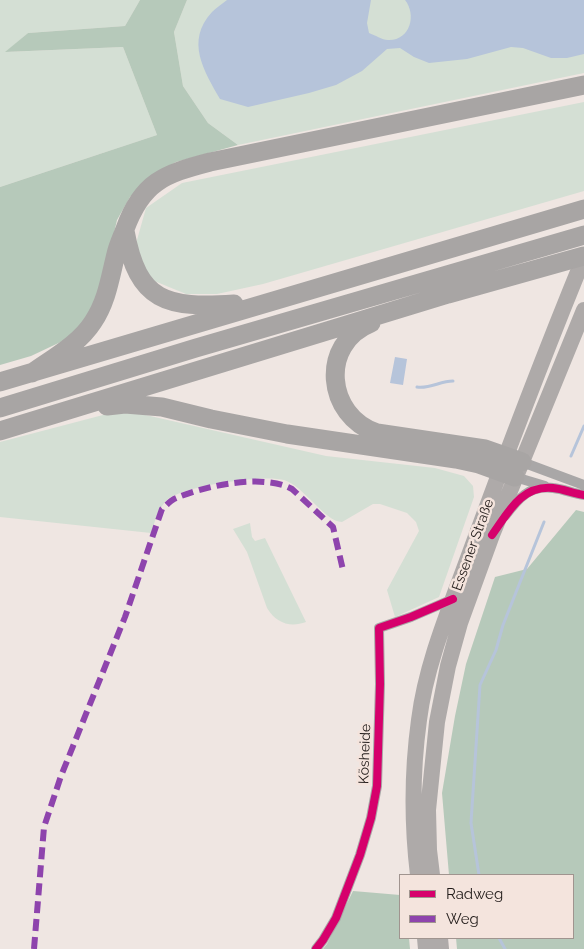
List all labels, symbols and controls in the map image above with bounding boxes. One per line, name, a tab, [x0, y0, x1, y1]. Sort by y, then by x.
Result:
street label: Essener Straße	[449, 497, 497, 593]
street label: Kösheide	[356, 724, 374, 784]
legend	[399, 874, 574, 939]
text: Radweg	[446, 885, 503, 903]
text: Weg	[446, 910, 479, 928]

